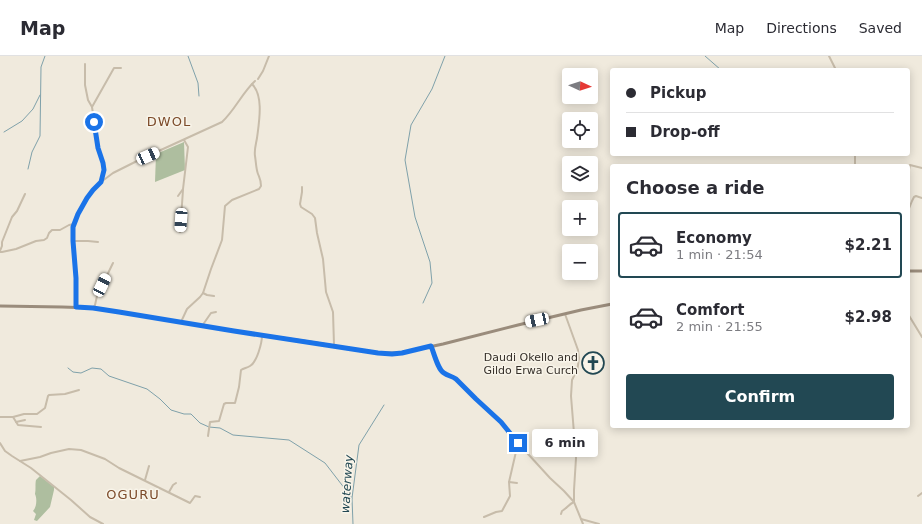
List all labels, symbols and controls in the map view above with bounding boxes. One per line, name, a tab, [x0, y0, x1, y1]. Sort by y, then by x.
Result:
text: Map	[20, 17, 65, 39]
text: Map	[715, 20, 744, 36]
text: Directions	[766, 20, 837, 36]
text: Saved	[859, 20, 902, 36]
north arrow	[562, 68, 598, 104]
map controls	[562, 68, 598, 280]
text: Pickup	[650, 84, 706, 102]
button: locate	[562, 112, 598, 148]
route start	[85, 113, 103, 131]
district label: DWOL	[147, 114, 191, 129]
text: Drop-off	[650, 123, 720, 141]
car	[135, 146, 161, 166]
button: layers	[562, 156, 598, 192]
text: Choose a ride	[626, 177, 765, 198]
button: +	[562, 200, 598, 236]
car	[174, 208, 188, 232]
icon: car	[628, 227, 664, 263]
text: Economy	[676, 229, 752, 247]
text: $2.21	[845, 236, 892, 254]
button: −	[562, 244, 598, 280]
text: 1 min · 21:54	[676, 247, 763, 262]
car	[91, 272, 113, 298]
icon: car	[628, 299, 664, 335]
text: Comfort	[676, 301, 744, 319]
text: $2.98	[845, 308, 892, 326]
car	[524, 312, 550, 328]
text: 2 min · 21:55	[676, 319, 763, 334]
church icon: Daudi Okello and Gildo Erwa Curch	[580, 350, 606, 376]
place label: Daudi Okello and Gildo Erwa Curch	[483, 351, 578, 377]
button: Confirm	[626, 374, 894, 420]
callout: 6 min	[532, 429, 598, 457]
route end	[509, 434, 527, 452]
text: 6 min	[545, 435, 585, 450]
water label: waterway	[338, 453, 356, 514]
district label: OGURU	[106, 487, 160, 502]

